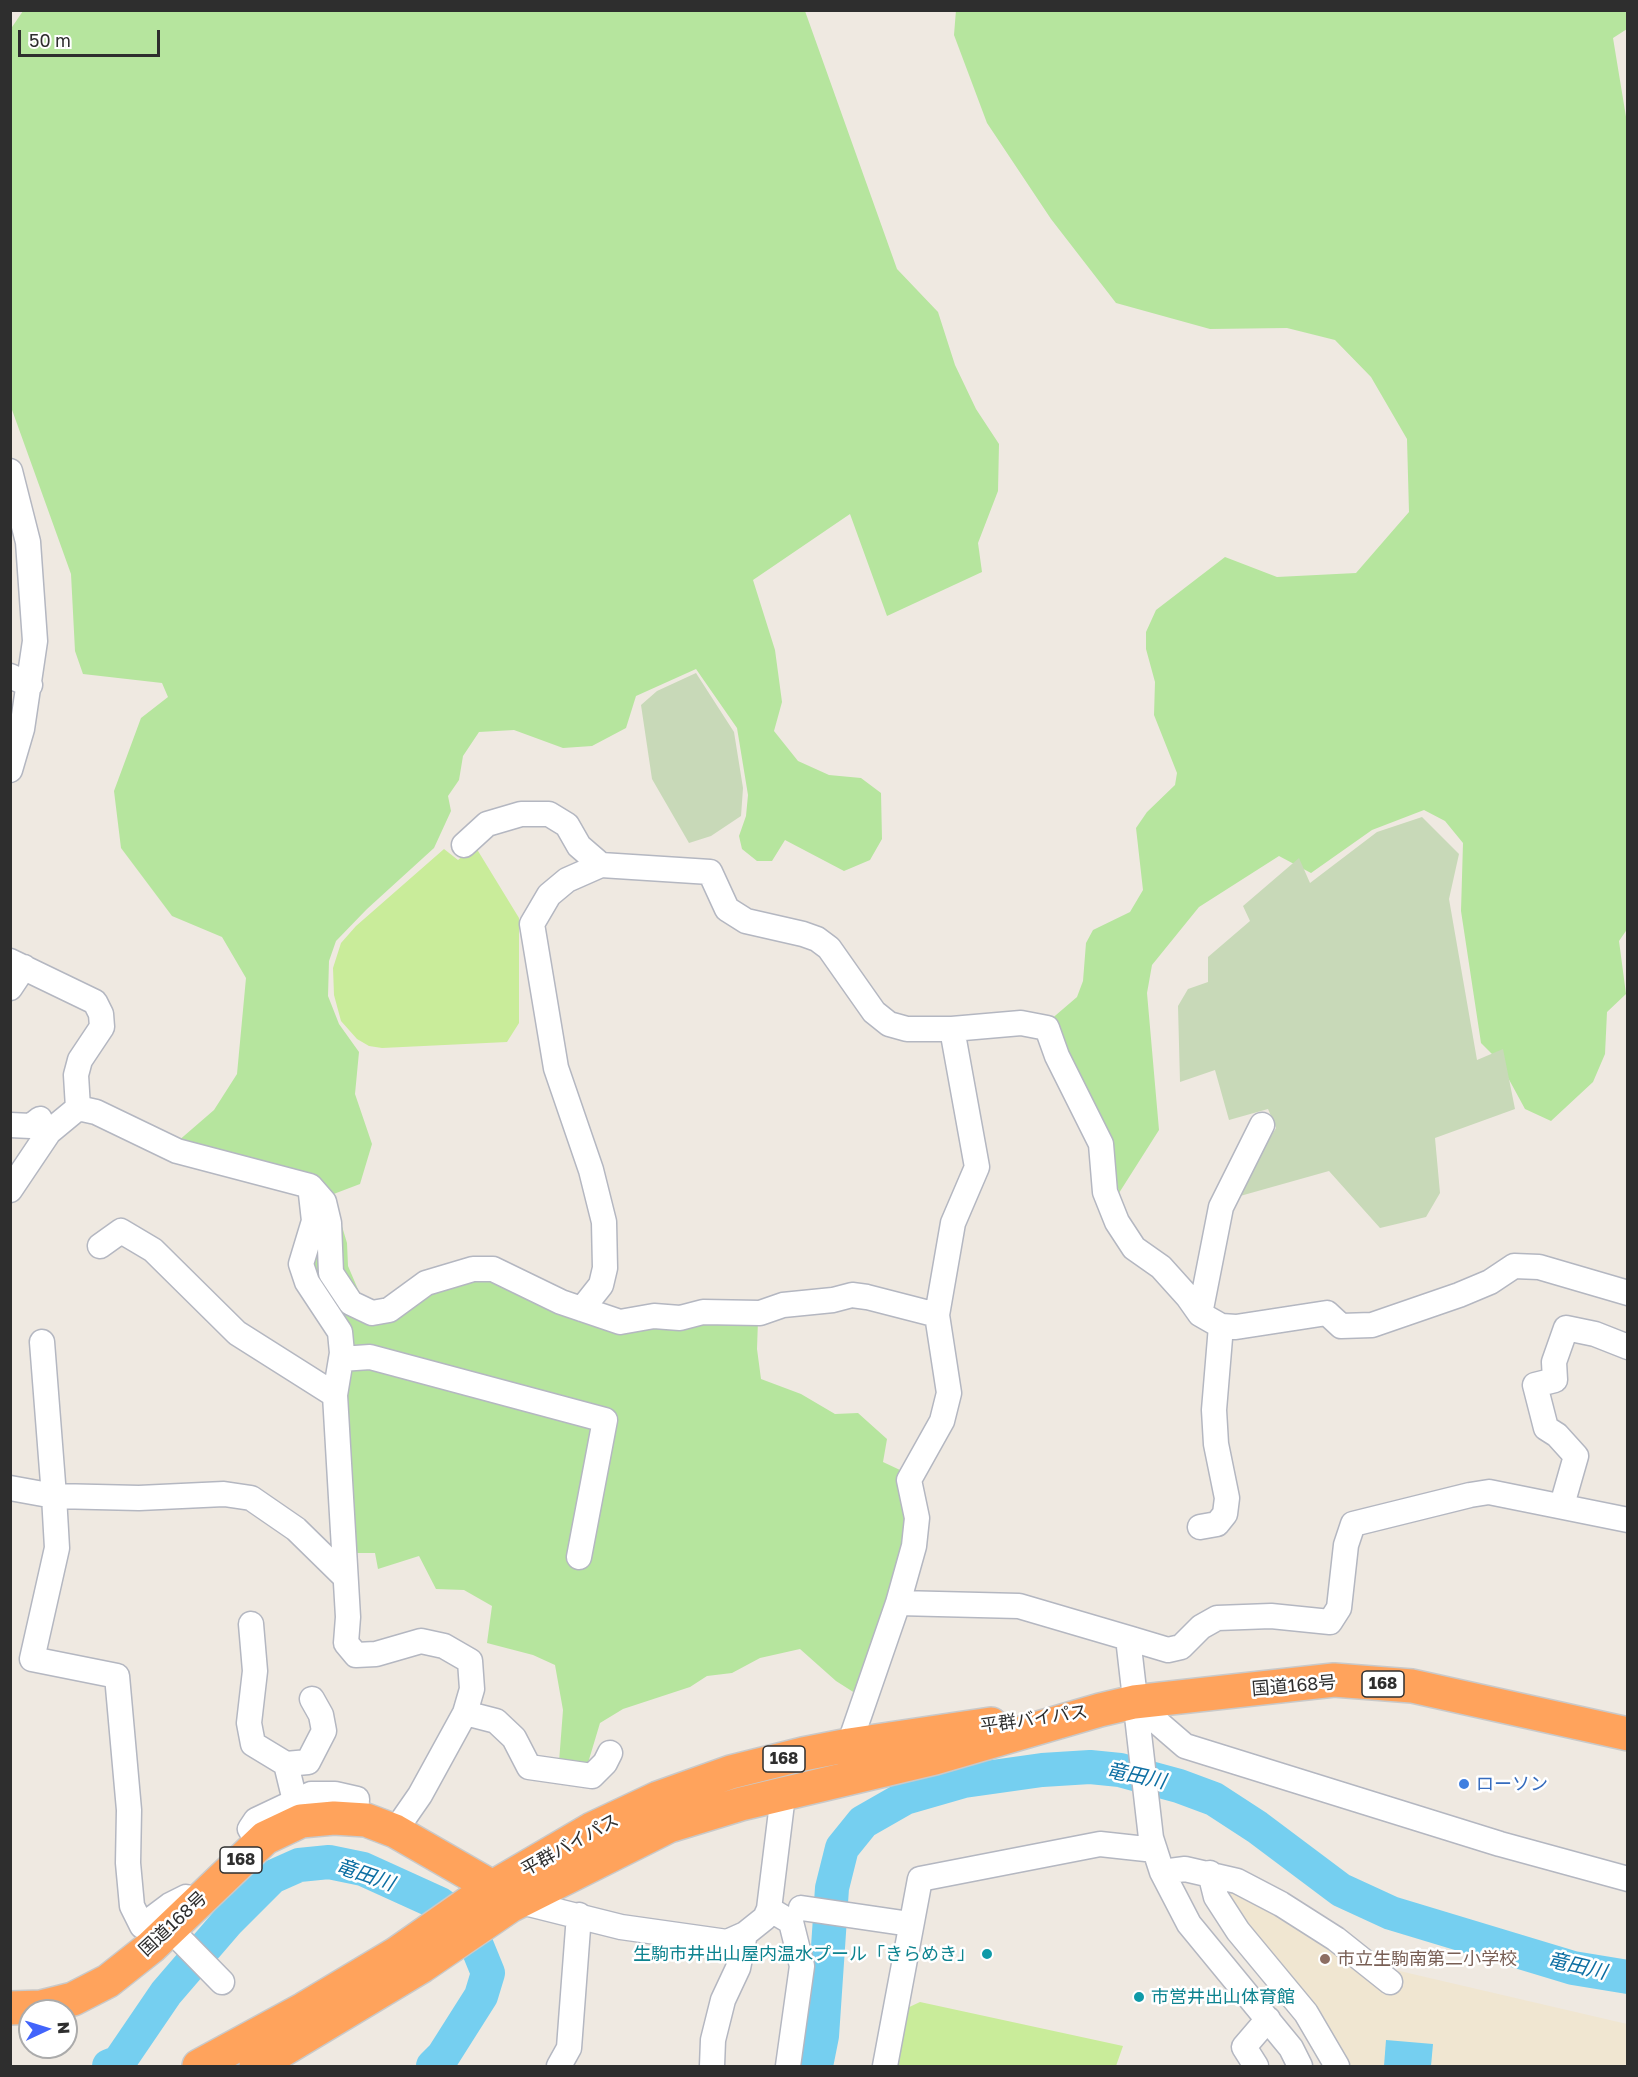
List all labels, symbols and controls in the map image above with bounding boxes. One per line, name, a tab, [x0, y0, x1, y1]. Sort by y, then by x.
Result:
scale bar	[21, 18, 164, 56]
text: 50 m	[29, 29, 71, 51]
road number: 168	[1362, 1671, 1404, 1697]
street label: 国道168号	[1251, 1672, 1337, 1700]
street label: 平群バイパス	[979, 1701, 1089, 1737]
road number: 168	[763, 1746, 805, 1772]
water label: 竜田川	[1104, 1758, 1168, 1794]
place label: ローソン	[1476, 1773, 1548, 1795]
marker: ローソン	[1457, 1777, 1471, 1791]
street label: 平群バイパス	[518, 1809, 622, 1881]
road number: 168	[220, 1847, 262, 1873]
water label: 竜田川	[333, 1854, 397, 1896]
street label: 国道168号	[135, 1887, 211, 1961]
place label: 生駒市井出山屋内温水プール「きらめき」	[633, 1943, 975, 1965]
marker: 生駒市井出山屋内温水プール「きらめき」	[980, 1947, 994, 1961]
place label: 市立生駒南第二小学校	[1337, 1948, 1517, 1970]
water label: 竜田川	[1545, 1948, 1609, 1984]
marker: 市立生駒南第二小学校	[1318, 1952, 1332, 1966]
place label: 市営井出山体育館	[1151, 1986, 1295, 2008]
marker: 市営井出山体育館	[1132, 1990, 1146, 2004]
north arrow	[18, 1999, 78, 2059]
text: N	[54, 2021, 74, 2035]

